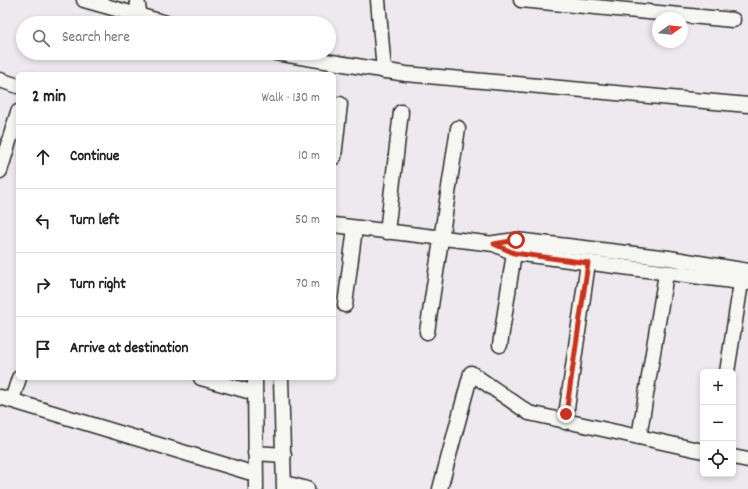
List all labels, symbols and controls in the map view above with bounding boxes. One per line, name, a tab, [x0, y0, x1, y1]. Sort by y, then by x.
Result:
north arrow	[652, 12, 688, 48]
search box	[16, 16, 336, 60]
icon: search	[30, 27, 52, 49]
text: Search here	[62, 27, 130, 49]
text: 2 min	[32, 86, 66, 110]
text: Walk · 130 m	[261, 89, 320, 108]
icon: ahead	[32, 146, 54, 168]
text: Continue	[70, 146, 119, 168]
text: 10 m	[298, 147, 320, 166]
icon: left	[32, 210, 54, 232]
text: Turn left	[70, 210, 119, 232]
text: 50 m	[295, 211, 320, 230]
route start	[507, 231, 525, 249]
icon: right	[32, 274, 54, 296]
text: Turn right	[70, 274, 126, 296]
text: 70 m	[296, 275, 320, 294]
icon: arrive	[32, 338, 54, 360]
text: Arrive at destination	[70, 338, 188, 360]
map controls	[700, 369, 736, 477]
button: +	[700, 369, 736, 405]
route end	[557, 405, 575, 423]
button: −	[700, 405, 736, 441]
button: locate	[700, 441, 736, 477]

